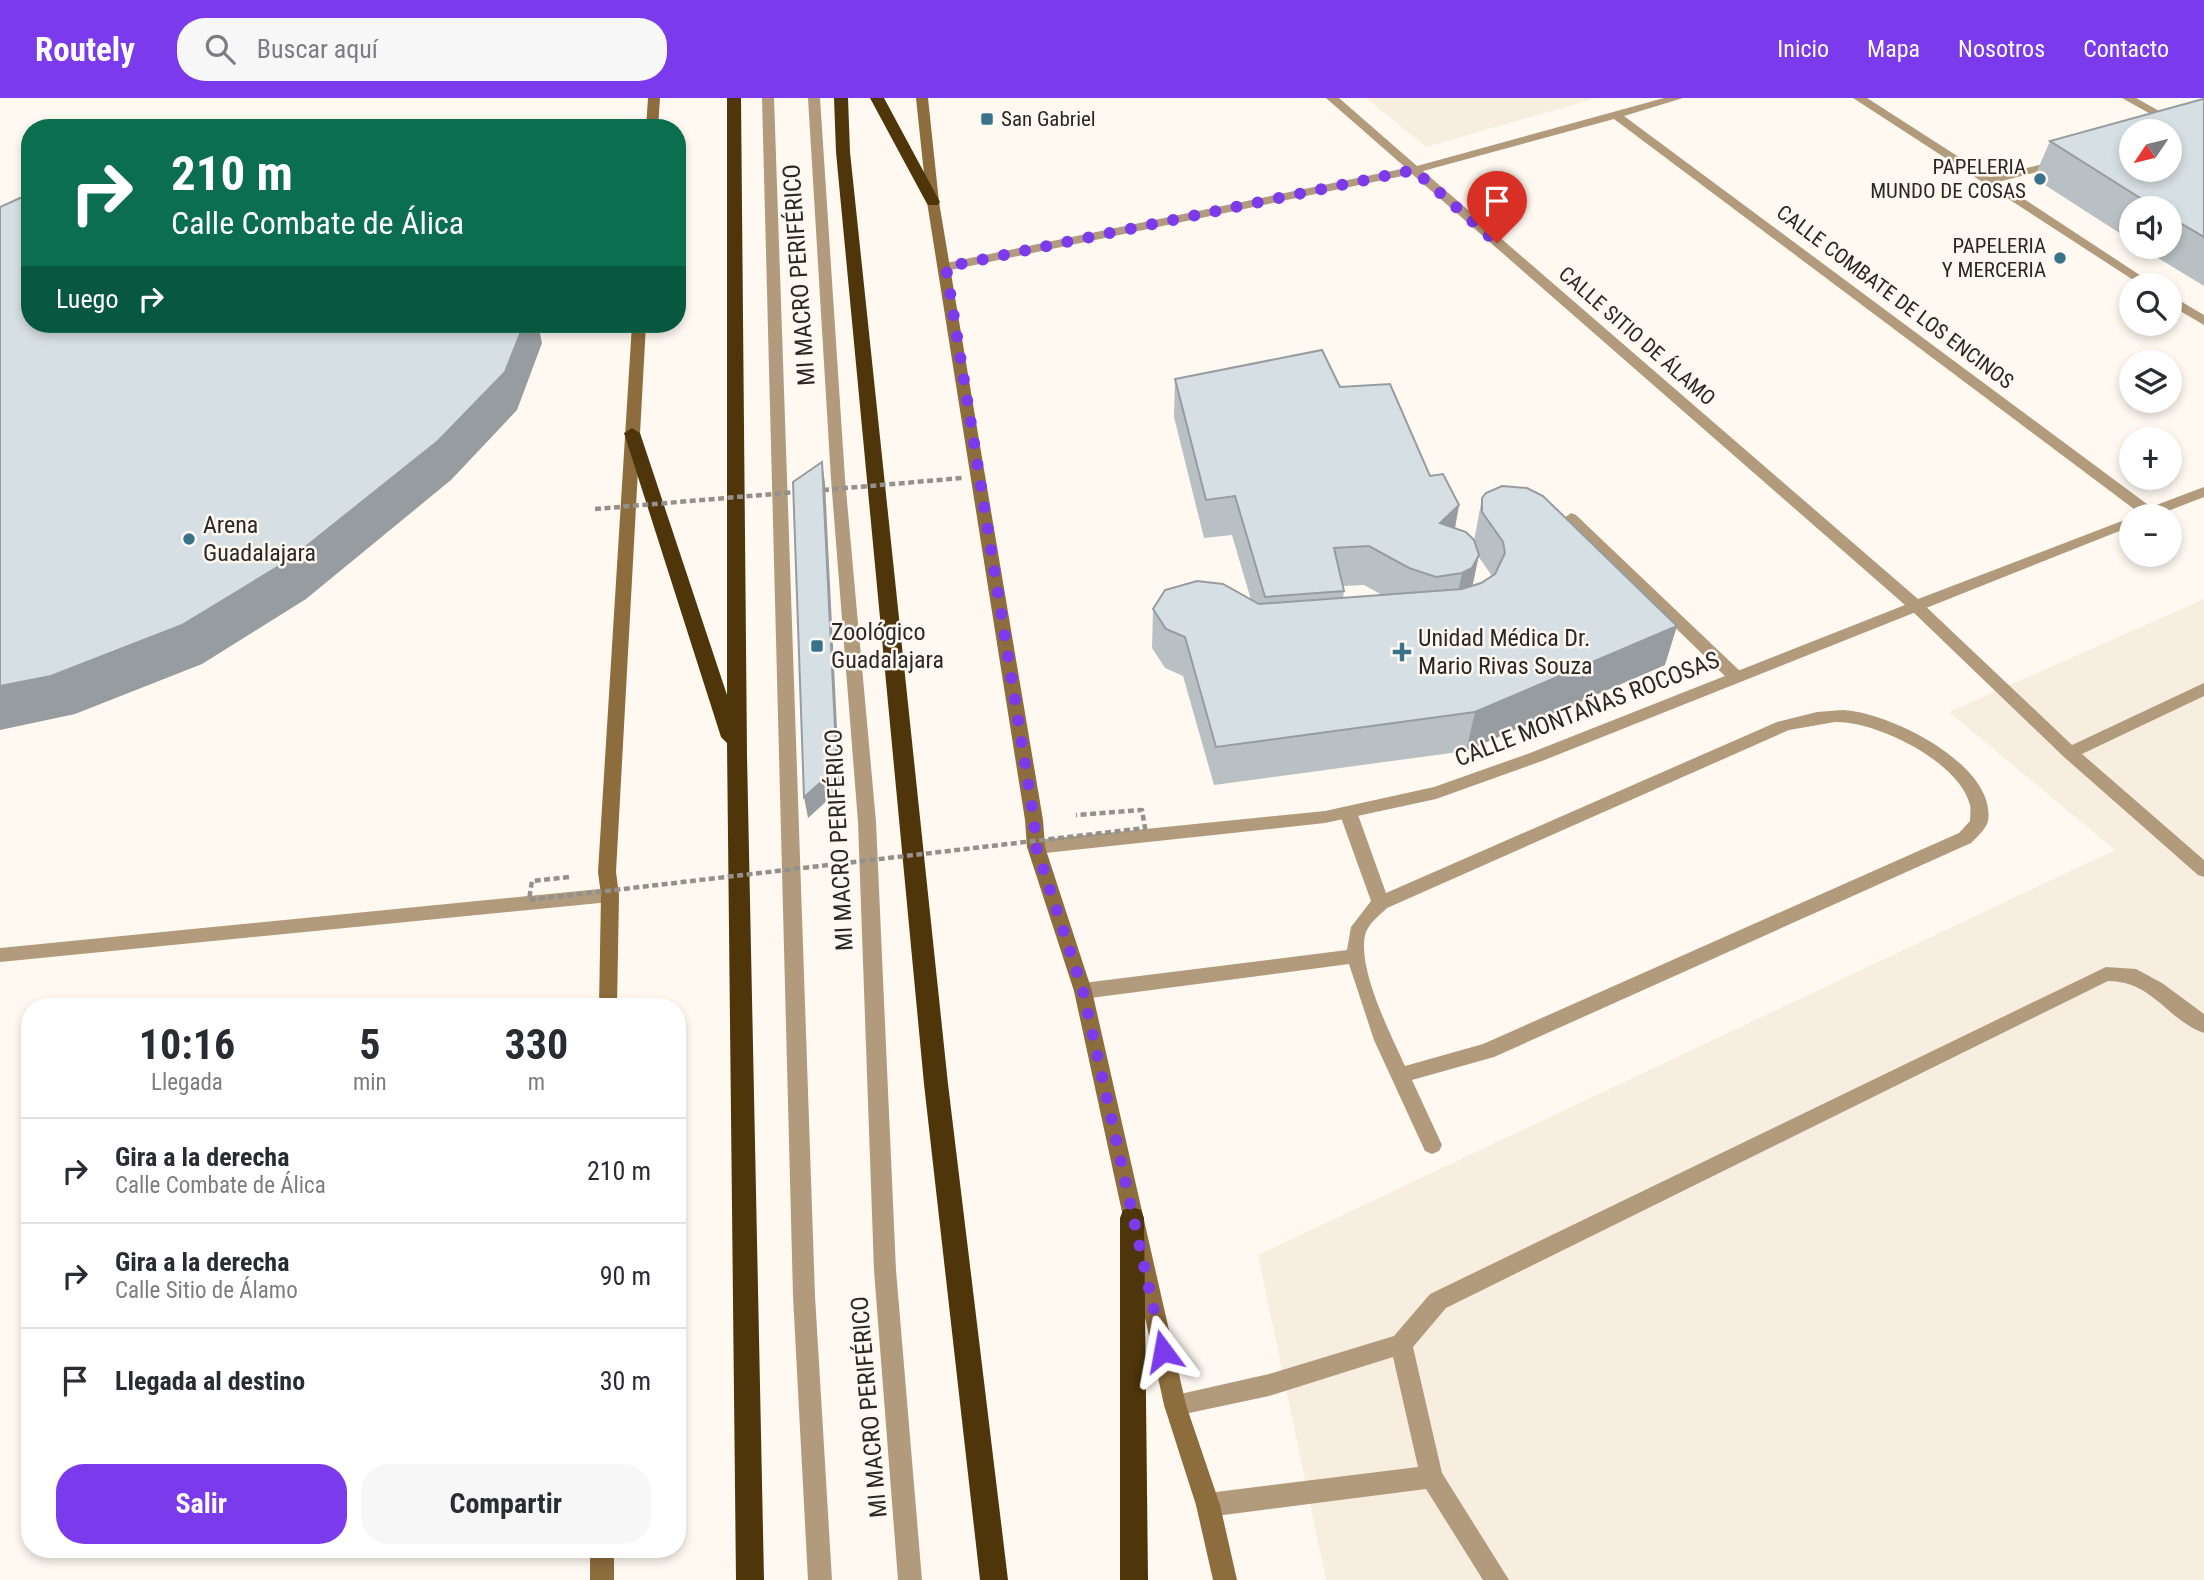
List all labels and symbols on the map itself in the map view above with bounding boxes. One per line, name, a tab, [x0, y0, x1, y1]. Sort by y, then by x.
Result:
place label: San Gabriel	[1001, 107, 1096, 131]
marker: San Gabriel	[979, 111, 995, 127]
north arrow	[2119, 119, 2182, 182]
place label: PAPELERIA MUNDO DE COSAS	[1870, 155, 2026, 203]
street label: MI MACRO PERIFÉRICO	[777, 163, 821, 387]
pin	[1467, 171, 1527, 243]
marker: PAPELERIA MUNDO DE COSAS	[2032, 171, 2048, 187]
street label: CALLE COMBATE DE LOS ENCINOS	[1772, 200, 2018, 394]
place label: PAPELERIA Y MERCERIA	[1942, 234, 2046, 282]
marker: PAPELERIA Y MERCERIA	[2052, 250, 2068, 266]
street label: CALLE SITIO DE ÁLAMO	[1554, 262, 1720, 410]
place label: Arena Guadalajara	[203, 511, 316, 567]
marker: Arena Guadalajara	[181, 531, 197, 547]
place label: Zoológico Guadalajara	[831, 618, 944, 674]
place label: Unidad Médica Dr. Mario Rivas Souza	[1418, 624, 1592, 680]
marker: Zoológico Guadalajara	[809, 638, 825, 654]
marker: Unidad Médica Dr. Mario Rivas Souza	[1392, 642, 1412, 662]
street label: CALLE MONTAÑAS ROCOSAS	[1451, 646, 1723, 772]
street label: MI MACRO PERIFÉRICO	[819, 728, 859, 952]
street label: MI MACRO PERIFÉRICO	[845, 1295, 893, 1519]
position arrow	[1126, 1314, 1200, 1388]

